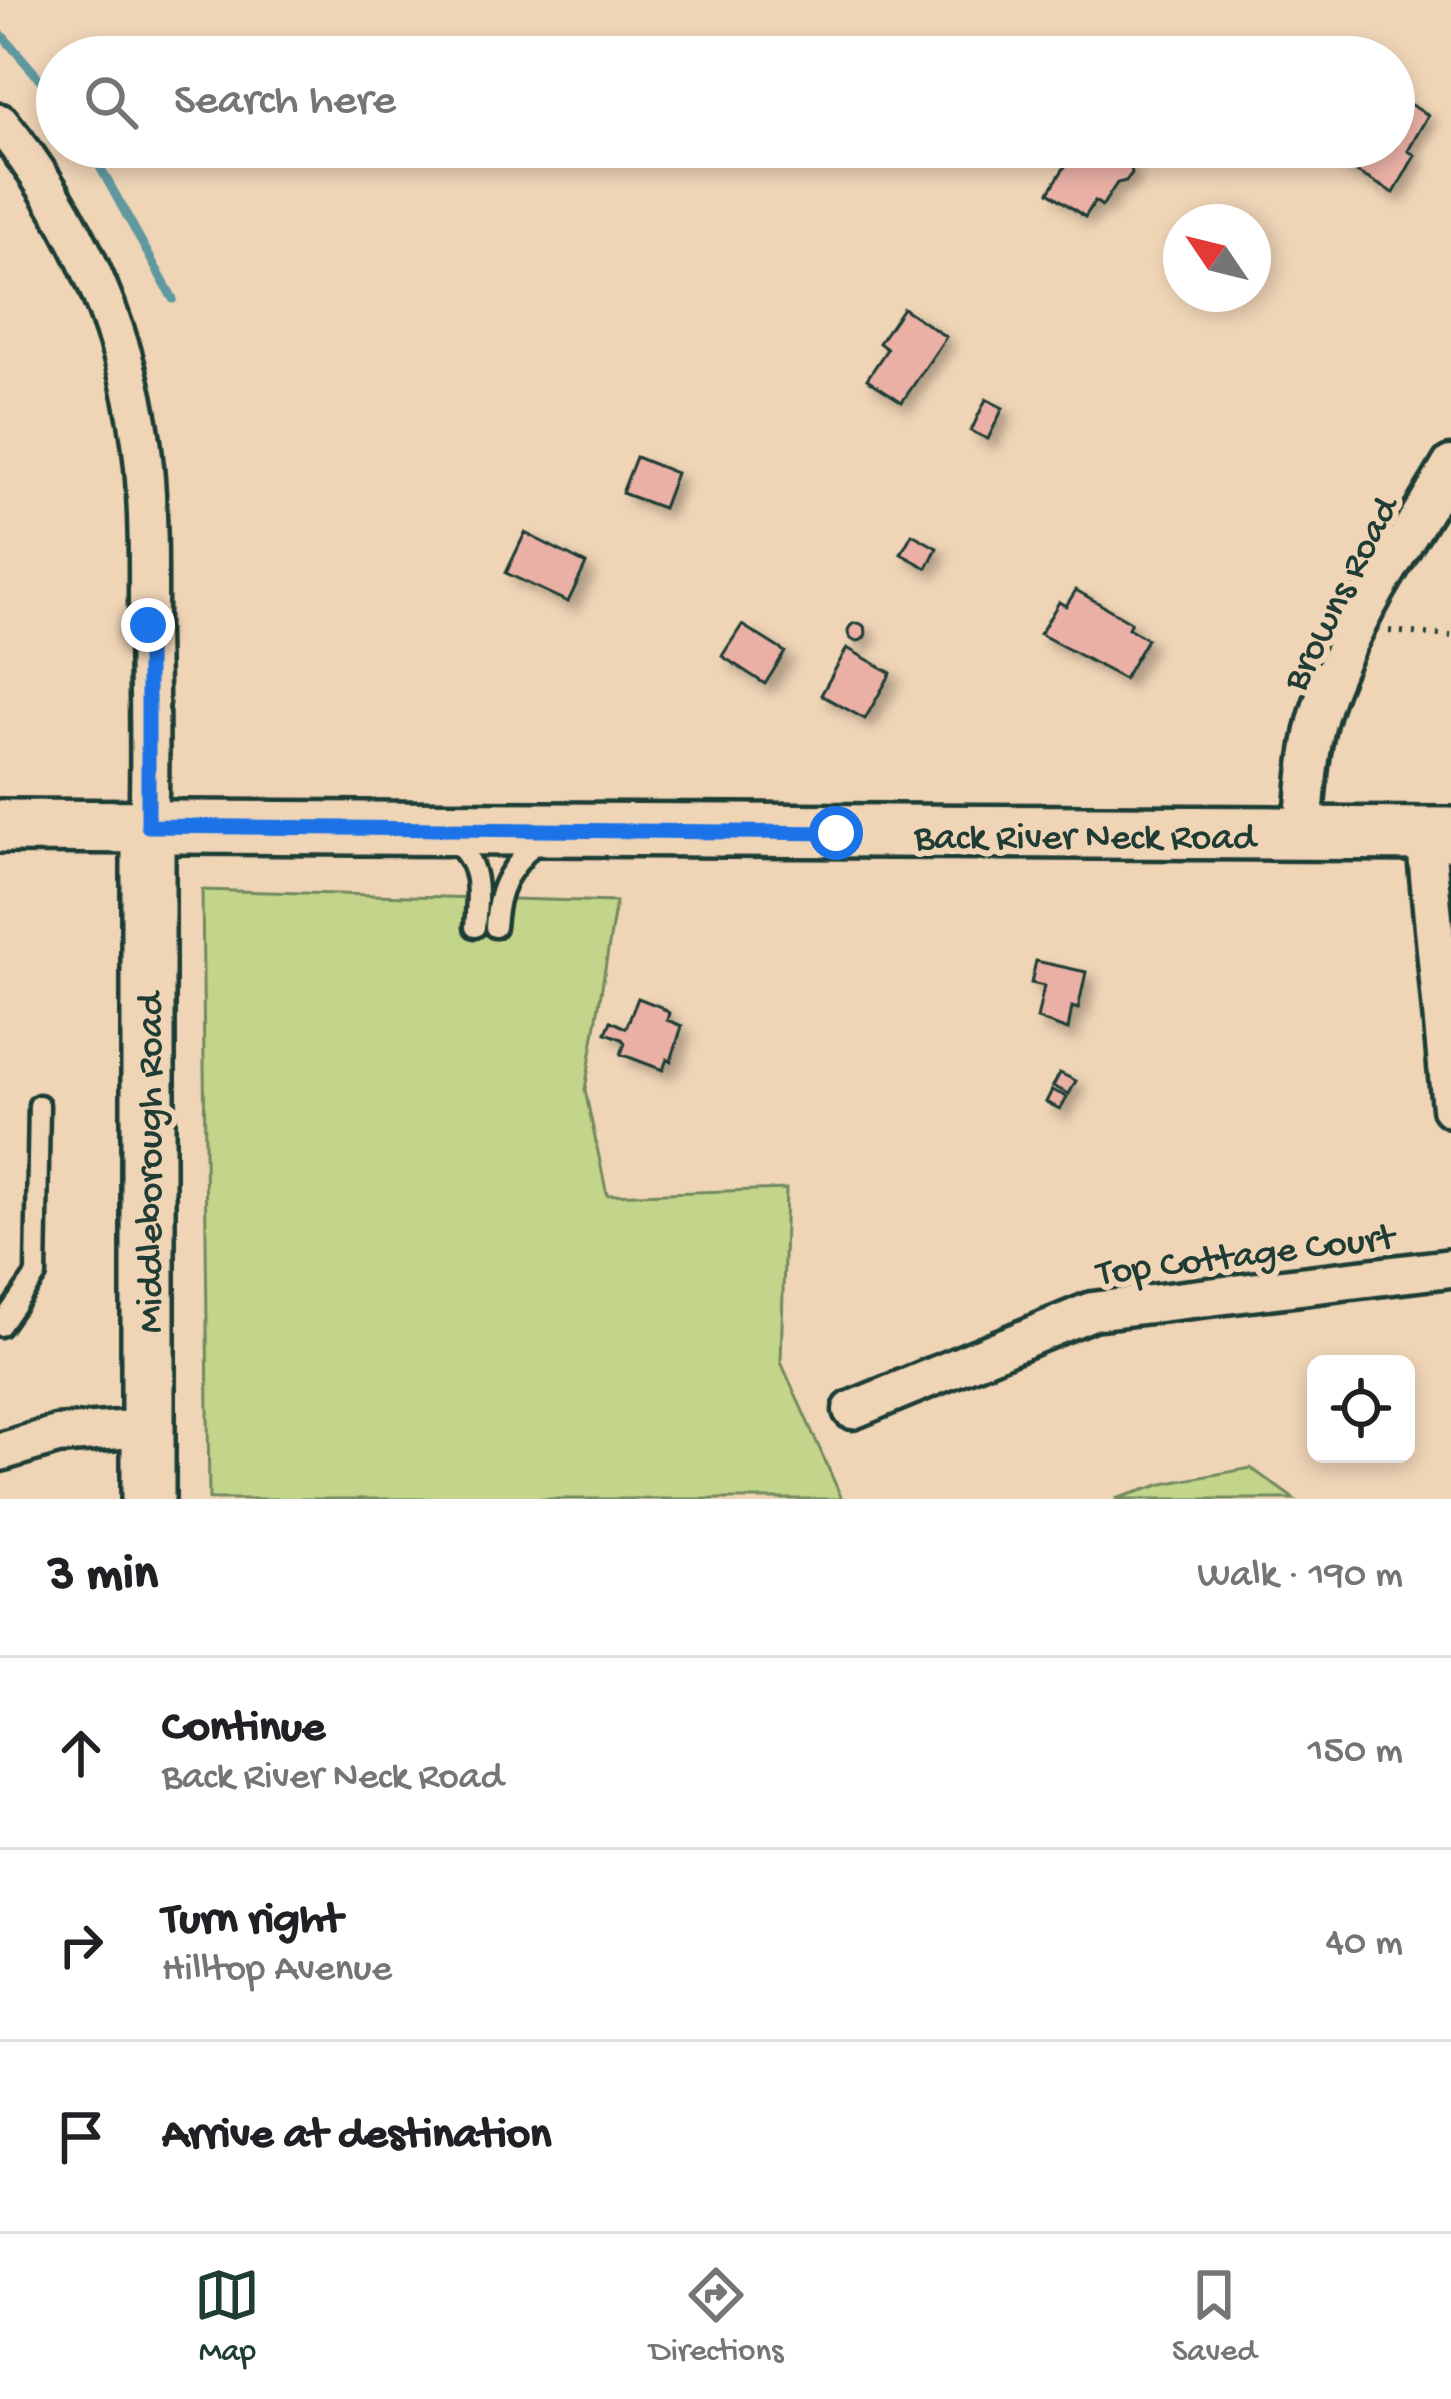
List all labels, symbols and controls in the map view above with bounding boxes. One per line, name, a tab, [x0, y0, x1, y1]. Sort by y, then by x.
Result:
search box	[36, 36, 1415, 168]
icon: search	[78, 69, 144, 135]
text: Search here	[174, 76, 396, 129]
north arrow	[1163, 204, 1271, 312]
street label: Browns Road	[1274, 488, 1413, 701]
route end	[121, 598, 175, 652]
route start	[809, 806, 863, 860]
street label: Back River Neck Road	[913, 817, 1259, 863]
street label: Middleborough Road	[130, 990, 176, 1333]
street label: Top Cottage Court	[1092, 1216, 1400, 1299]
map controls	[1307, 1355, 1415, 1463]
button: locate	[1307, 1355, 1415, 1463]
text: 3 min	[48, 1547, 158, 1607]
text: Walk · 190 m	[1197, 1554, 1403, 1600]
text: Continue	[162, 1703, 325, 1756]
icon: ahead	[48, 1720, 114, 1786]
text: 150 m	[1308, 1730, 1403, 1776]
text: Back River Neck Road	[162, 1756, 503, 1802]
text: Turn right	[162, 1895, 342, 1948]
icon: right	[48, 1912, 114, 1978]
text: 40 m	[1325, 1922, 1403, 1968]
text: Hilltop Avenue	[162, 1948, 392, 1994]
icon: arrive	[48, 2104, 114, 2170]
text: Arrive at destination	[162, 2110, 551, 2163]
tab: Map	[194, 2262, 260, 2372]
tab: Directions	[649, 2262, 783, 2372]
tab: Saved	[1172, 2262, 1257, 2372]

